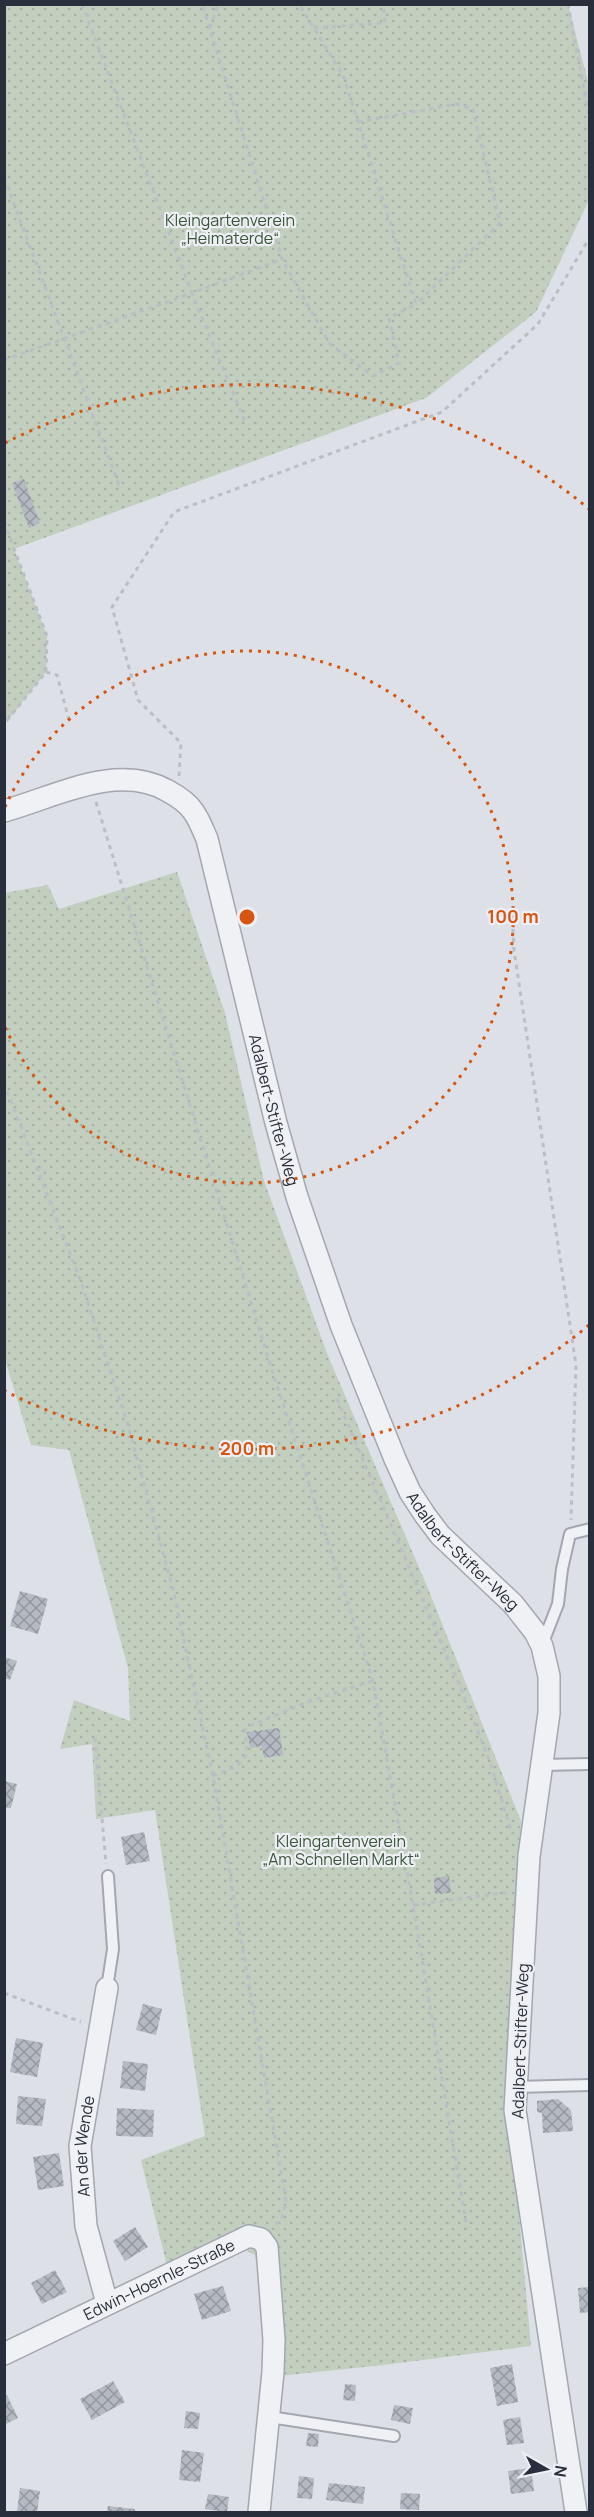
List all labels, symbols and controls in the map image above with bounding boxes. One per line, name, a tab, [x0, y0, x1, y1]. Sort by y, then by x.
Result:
park label: Kleingartenverein „Heimaterde“	[165, 209, 295, 249]
text: 100 m	[487, 904, 539, 928]
centre of rings	[237, 907, 257, 927]
street label: Adalbert-Stifter-Weg	[244, 1032, 304, 1188]
text: 200 m	[220, 1436, 274, 1460]
street label: Adalbert-Stifter-Weg	[402, 1487, 524, 1615]
park label: Kleingartenverein „Am Schnellen Markt“	[262, 1830, 420, 1870]
street label: Adalbert-Stifter-Weg	[506, 1963, 534, 2119]
street label: An der Wende	[69, 2094, 99, 2198]
street label: Edwin-Hoernle-Straße	[80, 2234, 238, 2325]
north arrow	[516, 2439, 576, 2499]
text: N	[549, 2464, 573, 2479]

